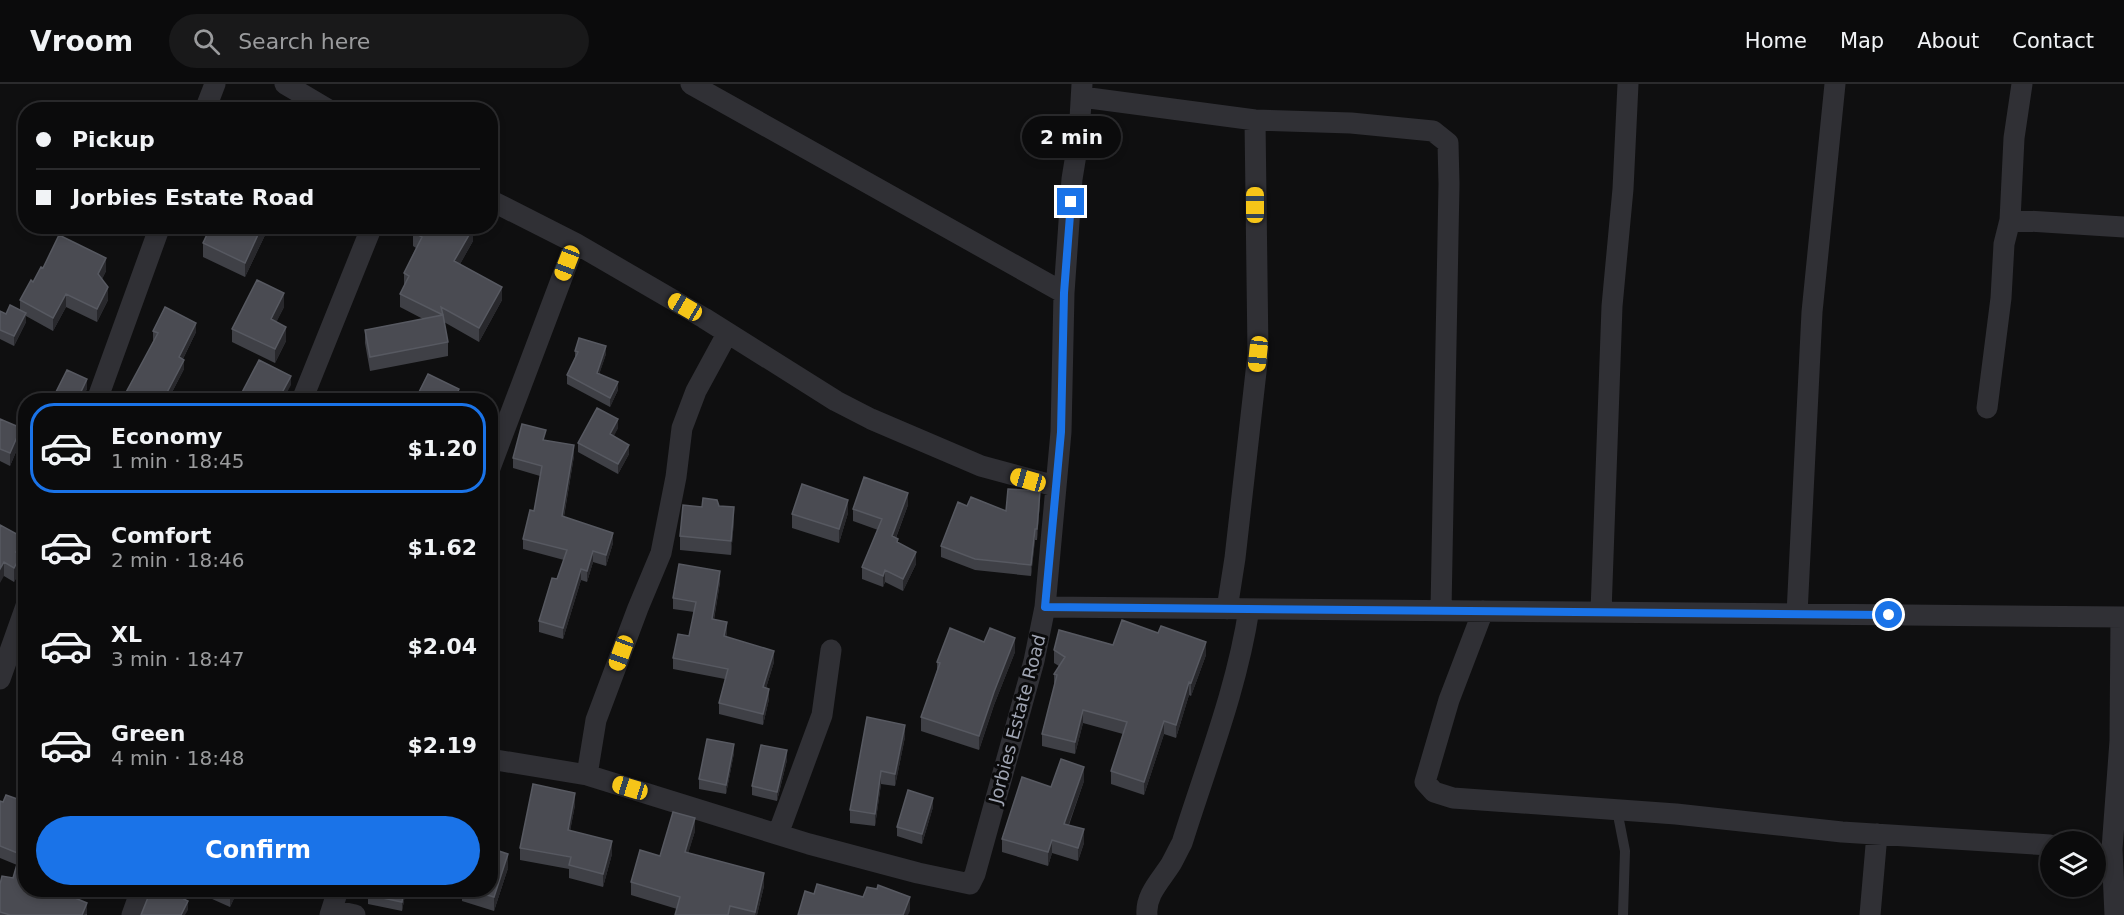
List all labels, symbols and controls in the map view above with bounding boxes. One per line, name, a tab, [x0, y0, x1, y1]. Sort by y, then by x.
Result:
search box	[169, 14, 589, 68]
text: Vroom	[30, 25, 133, 58]
icon: search	[190, 25, 223, 58]
text: Search here	[238, 29, 370, 54]
text: Home	[1745, 29, 1807, 53]
text: Map	[1840, 29, 1884, 53]
text: About	[1917, 29, 1979, 53]
text: Contact	[2012, 29, 2094, 53]
callout: 2 min	[1022, 115, 1120, 157]
text: 2 min	[1040, 125, 1103, 149]
text: Pickup	[72, 127, 155, 152]
text: Jorbies Estate Road	[72, 185, 314, 210]
car	[1246, 187, 1264, 223]
route end	[1057, 188, 1084, 215]
car	[552, 243, 582, 283]
car	[665, 290, 705, 324]
car	[1247, 335, 1269, 373]
icon: car	[39, 421, 93, 475]
text: Economy	[111, 424, 222, 449]
text: $1.20	[407, 436, 477, 461]
text: 1 min · 18:45	[111, 449, 245, 473]
car	[1008, 466, 1048, 494]
icon: car	[39, 520, 93, 574]
text: Comfort	[111, 523, 211, 548]
text: $1.62	[407, 535, 477, 560]
text: 2 min · 18:46	[111, 548, 245, 572]
route start	[1875, 601, 1902, 628]
icon: car	[39, 619, 93, 673]
text: XL	[111, 622, 142, 647]
street label: Jorbies Estate Road	[984, 632, 1050, 807]
car	[606, 633, 636, 673]
text: $2.04	[407, 634, 477, 659]
text: 3 min · 18:47	[111, 647, 245, 671]
icon: car	[39, 718, 93, 772]
text: Green	[111, 721, 185, 746]
text: $2.19	[407, 733, 477, 758]
text: 4 min · 18:48	[111, 746, 245, 770]
car	[610, 774, 650, 802]
button: Confirm	[36, 816, 480, 885]
map controls	[2040, 831, 2106, 897]
button: layers	[2040, 831, 2106, 897]

